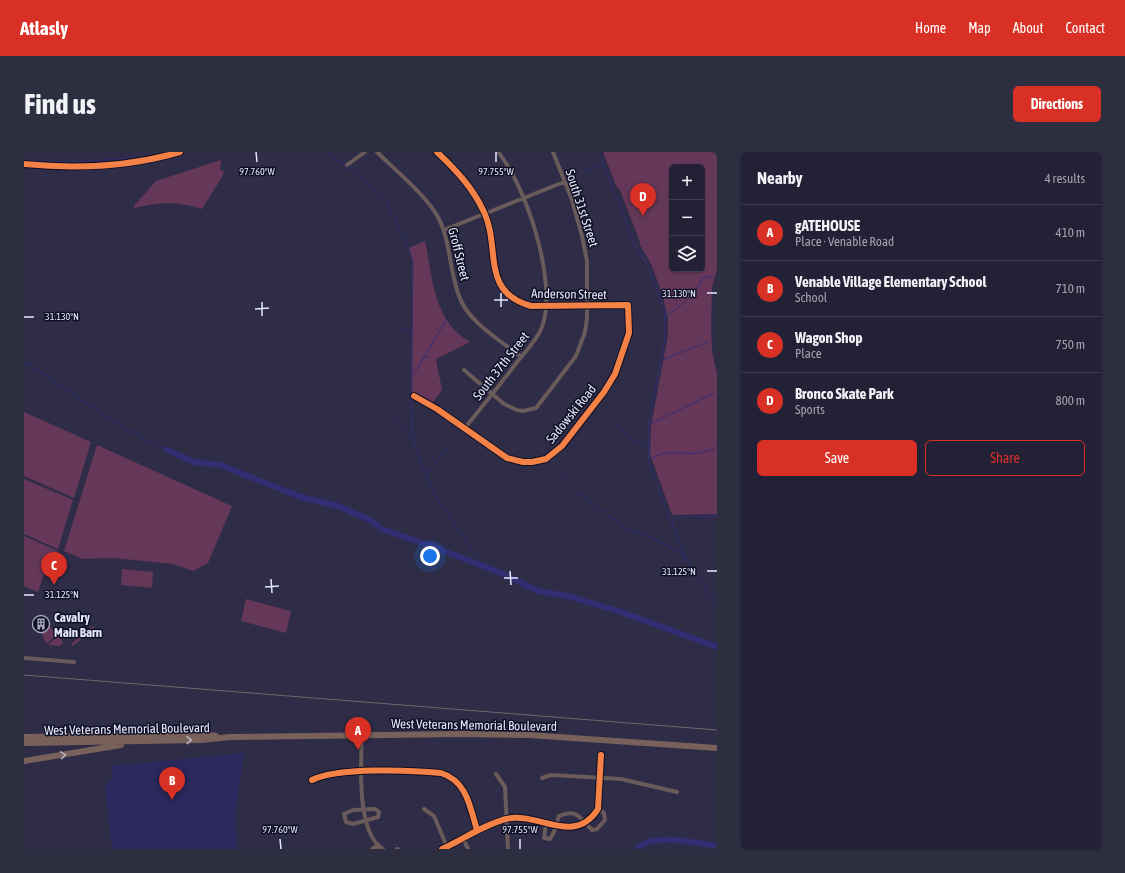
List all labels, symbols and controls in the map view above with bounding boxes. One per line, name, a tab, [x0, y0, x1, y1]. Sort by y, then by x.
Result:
text: Atlasly	[20, 17, 68, 39]
text: Home	[915, 20, 946, 36]
text: Map	[968, 20, 991, 36]
text: About	[1013, 20, 1044, 36]
text: Contact	[1066, 20, 1105, 36]
button: Directions	[1013, 86, 1101, 122]
text: Find us	[24, 88, 96, 120]
map controls	[669, 164, 705, 272]
button: +	[669, 164, 705, 200]
text: 97.760°W	[239, 166, 275, 177]
text: 97.755°W	[478, 166, 514, 177]
street label: South 31st Street	[562, 167, 602, 249]
text: Nearby	[757, 168, 803, 188]
text: 4 results	[1045, 171, 1085, 186]
pin: D	[630, 183, 656, 216]
button: −	[669, 200, 705, 236]
text: gATEHOUSE	[795, 217, 860, 234]
text: A	[767, 225, 773, 240]
text: 410 m	[1056, 225, 1085, 240]
street label: Groff Street	[445, 226, 473, 282]
text: Place · Venable Road	[795, 234, 894, 249]
button: layers	[669, 236, 705, 272]
text: Venable Village Elementary School	[795, 273, 987, 290]
text: B	[767, 281, 773, 296]
text: 710 m	[1056, 281, 1085, 296]
street label: Anderson Street	[531, 286, 607, 302]
text: 31.130°N	[662, 288, 696, 299]
text: School	[795, 290, 827, 305]
text: 31.130°N	[45, 311, 79, 322]
street label: South 37th Street	[470, 329, 532, 403]
text: Wagon Shop	[795, 329, 863, 346]
text: C	[767, 337, 773, 352]
text: 750 m	[1056, 337, 1085, 352]
text: Place	[795, 346, 822, 361]
street label: Sadowski Road	[543, 382, 599, 446]
text: Bronco Skate Park	[795, 385, 893, 402]
text: D	[766, 393, 774, 408]
text: 800 m	[1056, 393, 1085, 408]
text: Sports	[795, 402, 825, 417]
button: Save	[757, 440, 917, 476]
button: Share	[925, 440, 1085, 476]
your location	[420, 546, 440, 566]
pin: C	[41, 552, 67, 585]
text: 31.125°N	[662, 566, 696, 577]
text: 31.125°N	[45, 589, 79, 600]
place label: Cavalry Main Barn	[54, 610, 102, 640]
building icon: Cavalry Main Barn	[31, 614, 51, 634]
street label: West Veterans Memorial Boulevard	[391, 716, 557, 734]
pin: A	[345, 717, 371, 750]
street label: West Veterans Memorial Boulevard	[44, 720, 210, 738]
one-way arrow	[186, 736, 192, 745]
one-way arrow	[59, 751, 66, 760]
pin: B	[159, 767, 185, 800]
text: 97.760°W	[262, 824, 298, 835]
text: 97.755°W	[502, 824, 538, 835]

